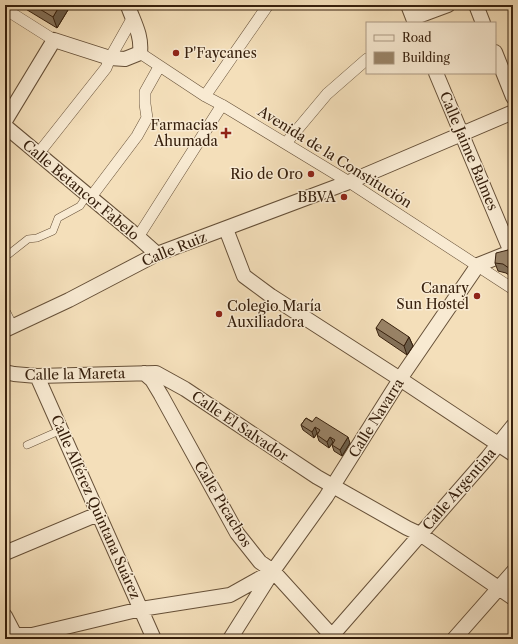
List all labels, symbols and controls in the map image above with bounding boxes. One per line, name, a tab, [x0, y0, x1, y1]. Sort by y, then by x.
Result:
legend	[366, 22, 496, 74]
text: Road	[402, 30, 432, 45]
place label: P'Faycanes	[184, 44, 257, 62]
marker: P'Faycanes	[171, 48, 181, 58]
text: Building	[402, 50, 450, 65]
street label: Calle Jaime Balmes	[436, 89, 502, 213]
street label: Avenida de la Constitución	[254, 102, 416, 212]
place label: Farmacias Ahumada	[151, 116, 219, 150]
marker: Farmacias Ahumada	[221, 128, 231, 138]
street label: Calle Betancor Fabelo	[19, 136, 143, 244]
place label: Rio de Oro	[230, 165, 303, 183]
marker: Rio de Oro	[306, 169, 316, 179]
place label: BBVA	[297, 188, 337, 206]
marker: BBVA	[339, 192, 349, 202]
street label: Calle Ruiz	[139, 228, 209, 270]
place label: Canary Sun Hostel	[396, 279, 469, 313]
marker: Canary Sun Hostel	[472, 291, 482, 301]
place label: Colegio María Auxiliadora	[226, 297, 322, 331]
marker: Colegio María Auxiliadora	[214, 309, 224, 319]
street label: Calle la Mareta	[25, 364, 126, 384]
street label: Calle Navarra	[345, 375, 408, 461]
street label: Calle El Salvador	[188, 387, 292, 465]
street label: Calle Alférez Quintana Suárez	[47, 412, 145, 602]
street label: Calle Argentina	[418, 444, 500, 534]
street label: Calle Picachos	[190, 458, 256, 550]

